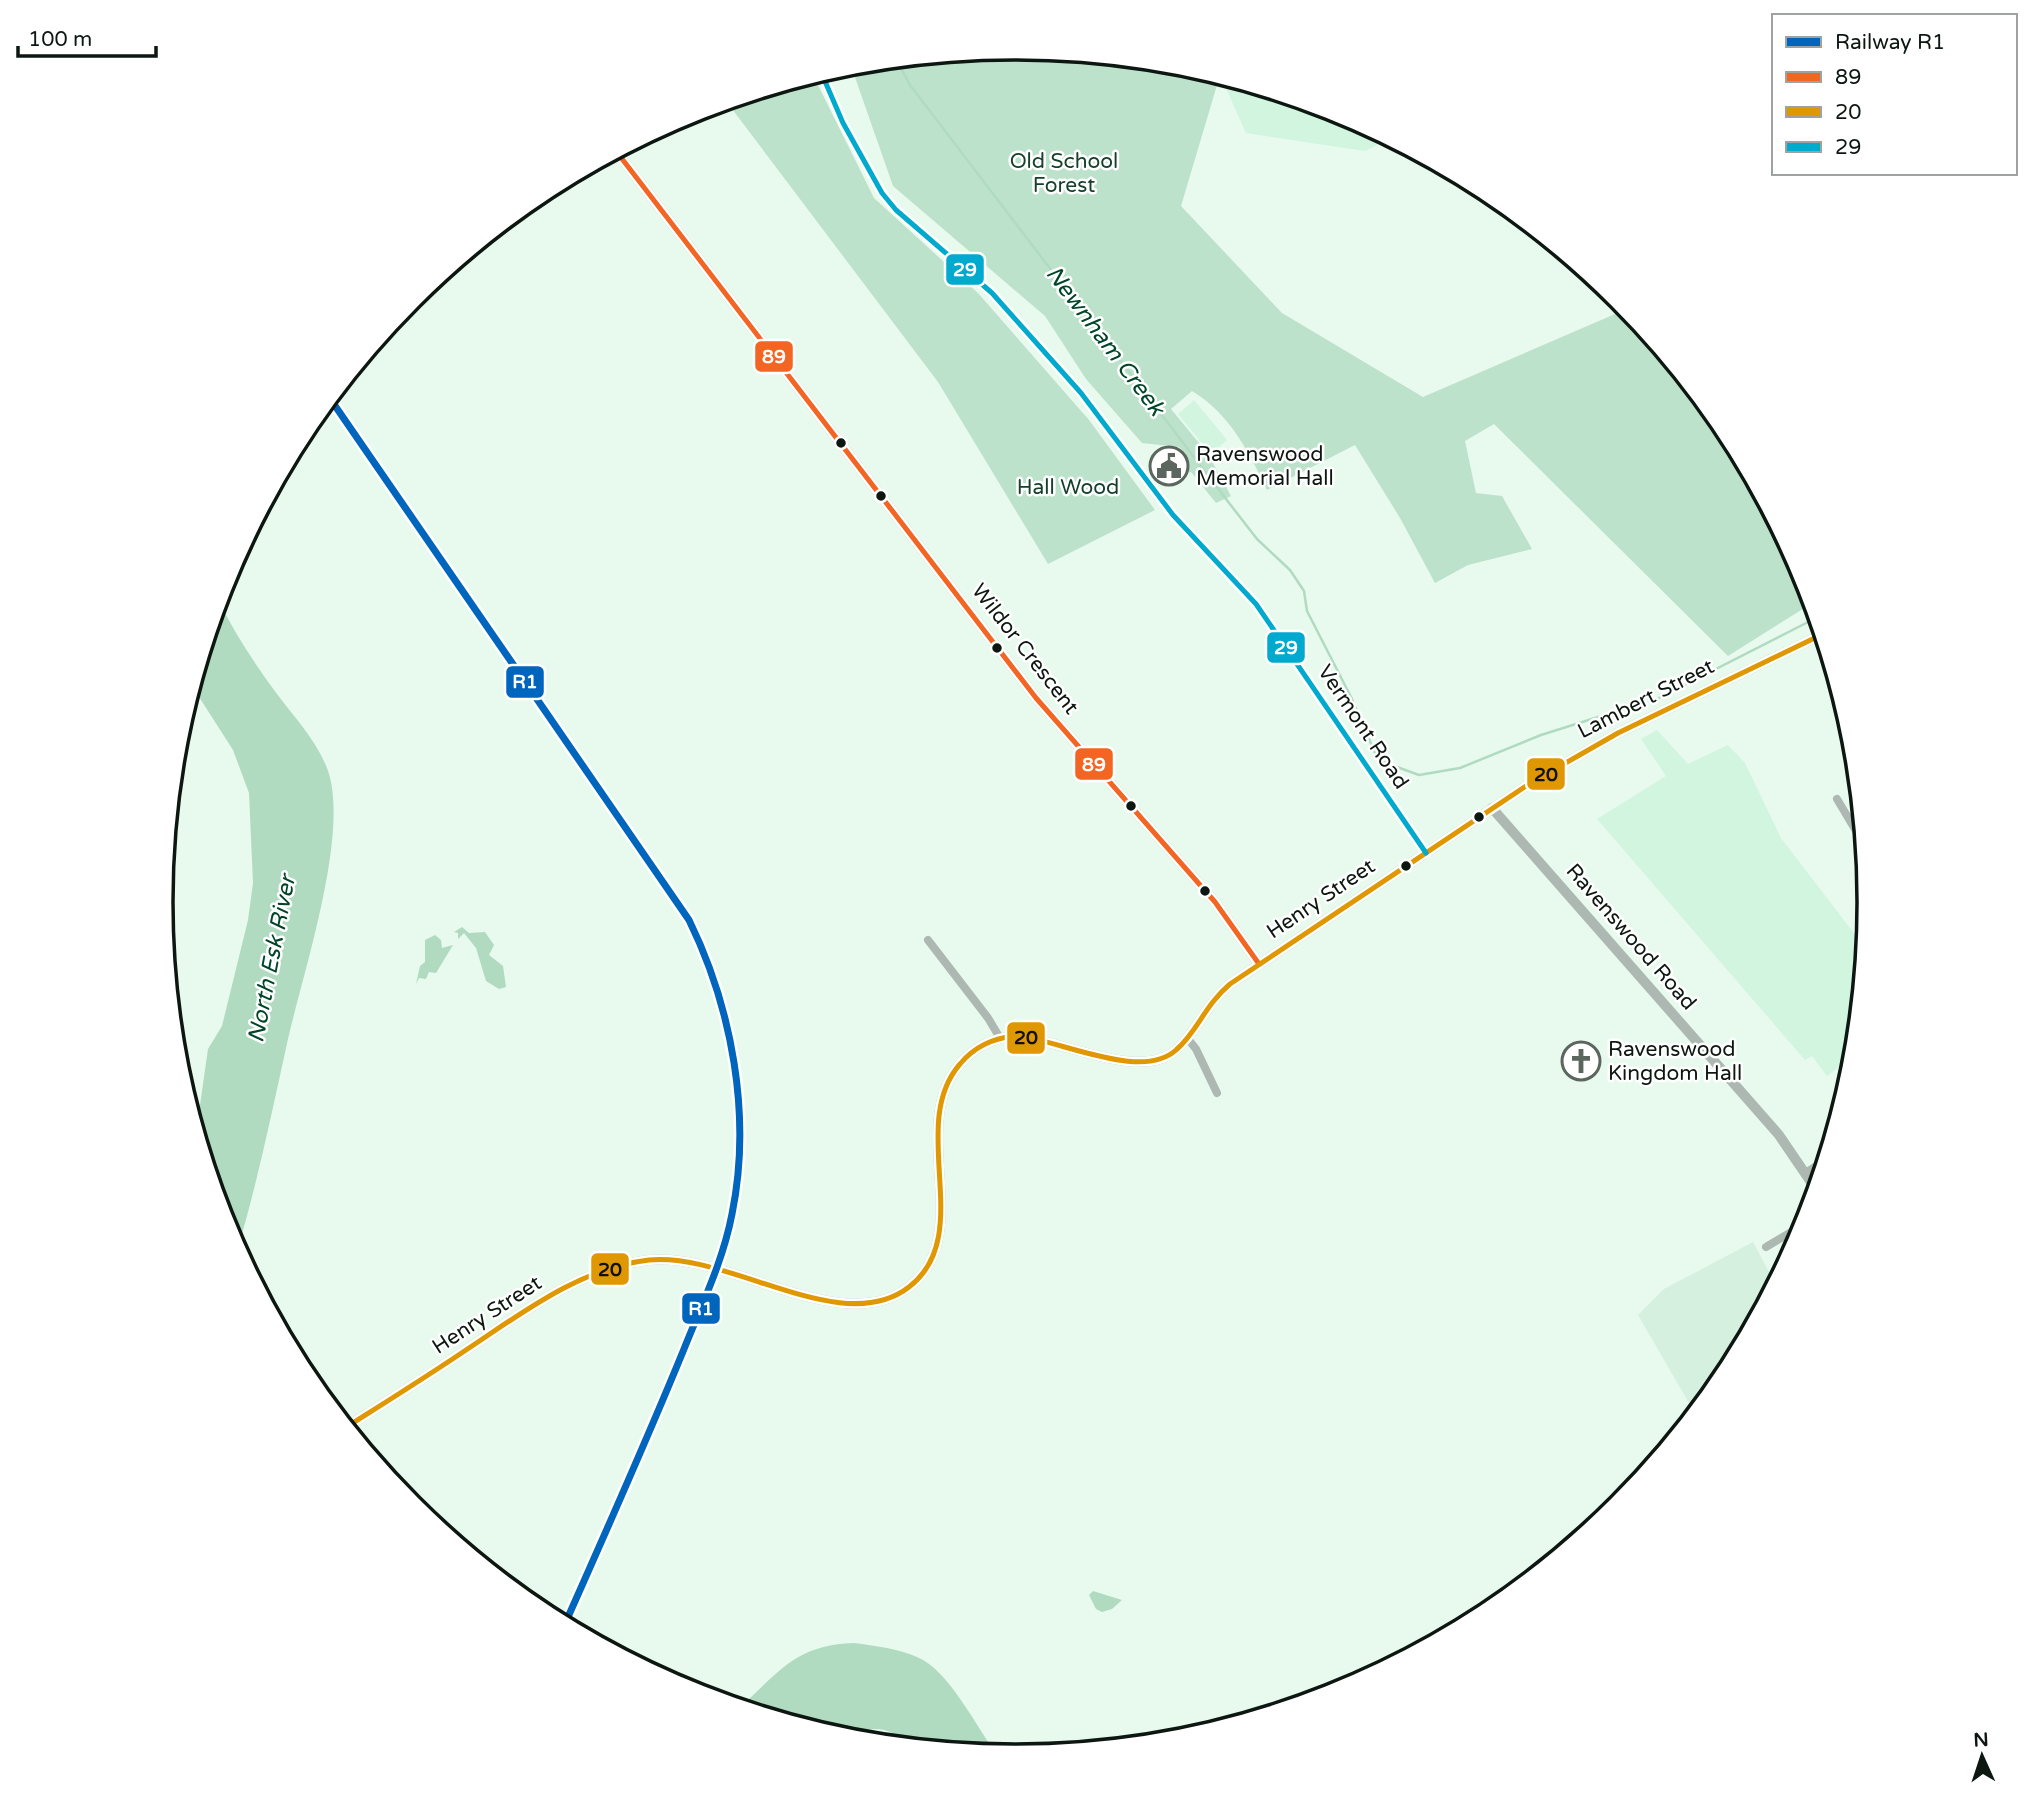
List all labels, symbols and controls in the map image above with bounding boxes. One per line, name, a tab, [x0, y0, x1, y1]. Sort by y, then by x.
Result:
scale bar	[18, 14, 156, 58]
legend	[1772, 14, 2017, 175]
text: 100 m	[28, 27, 92, 52]
text: Railway R1	[1835, 30, 1945, 55]
text: 89	[1835, 65, 1861, 90]
text: 20	[1835, 100, 1861, 125]
text: 29	[1835, 135, 1861, 160]
park label: Old School Forest	[1010, 149, 1118, 198]
line badge: 29	[945, 253, 985, 286]
text: 29	[953, 259, 977, 281]
water label: Newnham Creek	[1040, 261, 1171, 423]
line badge: 89	[754, 340, 794, 373]
text: 89	[762, 346, 786, 368]
unlabelled marker	[834, 436, 848, 450]
place label: Ravenswood Memorial Hall	[1196, 442, 1334, 491]
public building icon: Ravenswood Memorial Hall	[1148, 445, 1190, 487]
park label: Hall Wood	[1017, 475, 1119, 500]
unlabelled marker	[874, 489, 888, 503]
street label: Wildor Crescent	[966, 579, 1084, 719]
line badge: 29	[1266, 631, 1306, 664]
text: 29	[1274, 637, 1298, 659]
unlabelled marker	[990, 641, 1004, 655]
street label: Lambert Street	[1574, 654, 1718, 744]
street label: Vermont Road	[1312, 660, 1414, 794]
line badge: R1	[505, 665, 545, 699]
text: R1	[512, 671, 538, 693]
line badge: 89	[1074, 747, 1114, 781]
text: 89	[1082, 754, 1106, 776]
line badge: 20	[1526, 757, 1566, 791]
text: 20	[1534, 764, 1558, 786]
unlabelled marker	[1124, 799, 1138, 813]
unlabelled marker	[1472, 810, 1486, 824]
street label: Henry Street	[1262, 854, 1380, 944]
unlabelled marker	[1399, 859, 1413, 873]
street label: Ravenswood Road	[1561, 859, 1701, 1015]
water label: North Esk River	[242, 870, 303, 1045]
unlabelled marker	[1198, 884, 1212, 898]
line badge: 20	[1006, 1021, 1046, 1055]
text: 20	[1014, 1027, 1038, 1049]
place label: Ravenswood Kingdom Hall	[1608, 1037, 1742, 1086]
church icon: Ravenswood Kingdom Hall	[1560, 1040, 1602, 1082]
line badge: 20	[590, 1252, 630, 1286]
text: 20	[598, 1259, 622, 1281]
street label: Henry Street	[428, 1270, 546, 1360]
line badge: R1	[681, 1292, 721, 1325]
text: R1	[688, 1298, 714, 1320]
north arrow	[1947, 1721, 2017, 1791]
text: N	[1973, 1729, 1989, 1751]

